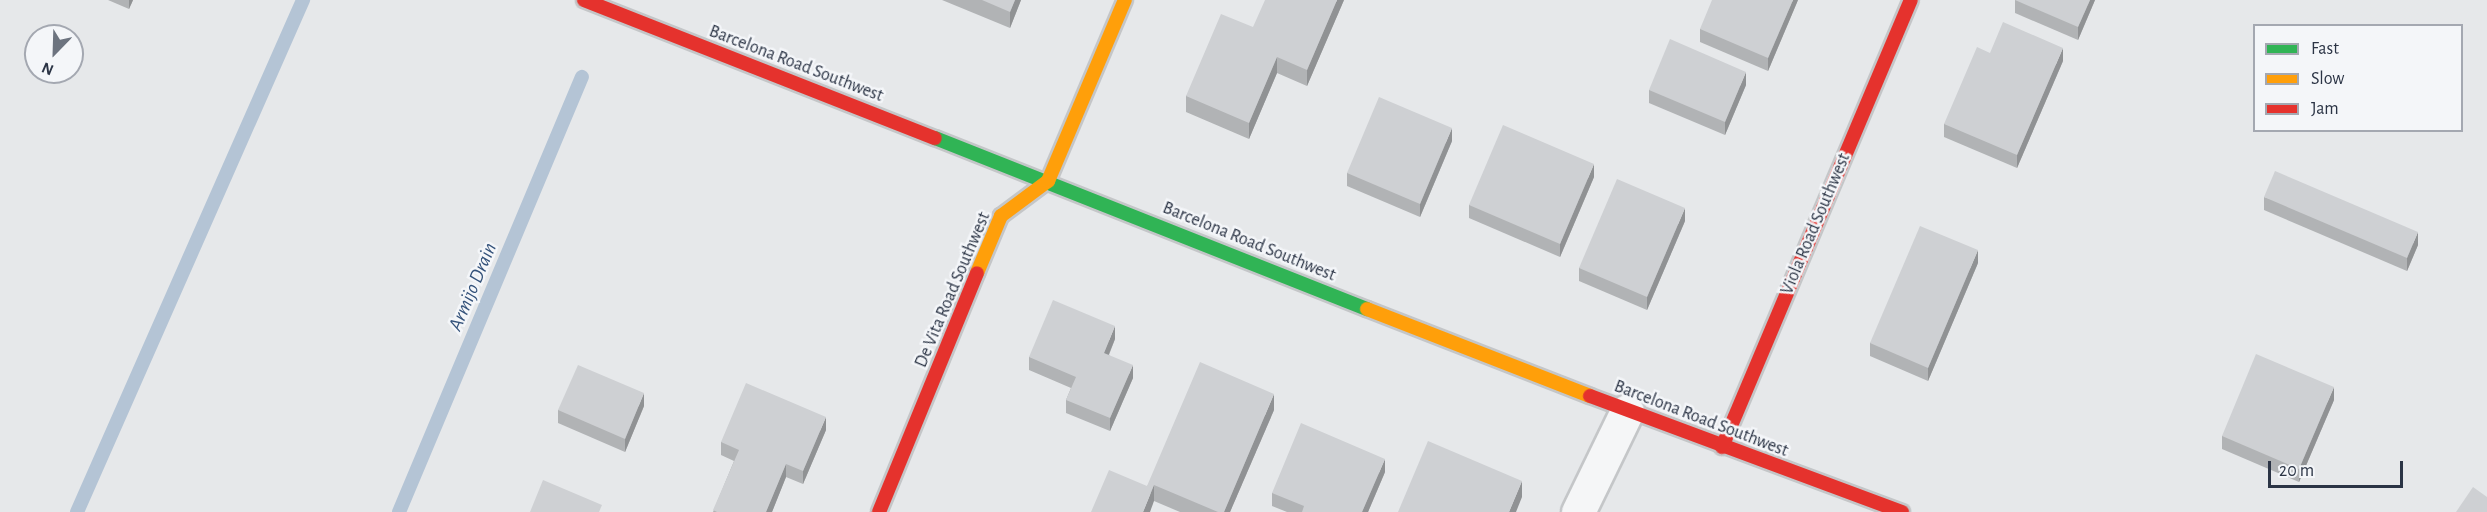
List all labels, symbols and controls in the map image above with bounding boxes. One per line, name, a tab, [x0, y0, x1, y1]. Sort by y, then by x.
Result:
street label: Barcelona Road Southwest	[706, 21, 886, 107]
north arrow	[24, 24, 84, 84]
legend	[2253, 24, 2463, 132]
text: Fast	[2311, 40, 2339, 58]
text: N	[40, 59, 56, 78]
text: Slow	[2311, 70, 2344, 88]
text: Jam	[2311, 100, 2339, 118]
street label: Viola Road Southwest	[1776, 150, 1856, 298]
street label: Barcelona Road Southwest	[1159, 197, 1339, 287]
street label: De Vita Road Southwest	[910, 209, 996, 371]
water label: Armijo Drain	[444, 239, 502, 335]
street label: Barcelona Road Southwest	[1611, 376, 1791, 462]
scale bar	[2271, 449, 2406, 487]
text: 20 m	[2279, 462, 2314, 480]

